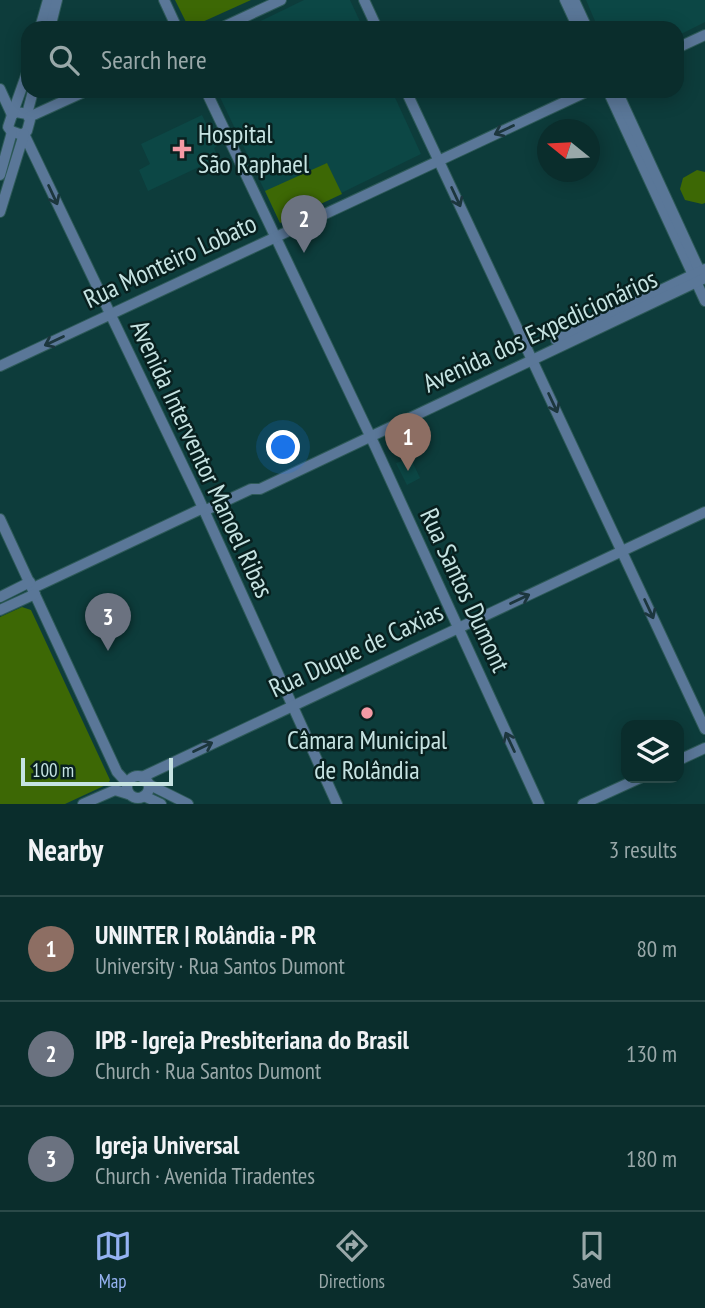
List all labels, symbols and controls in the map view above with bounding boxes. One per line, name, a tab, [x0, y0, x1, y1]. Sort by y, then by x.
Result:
search box	[21, 21, 684, 98]
icon: search	[45, 41, 83, 79]
text: Search here	[101, 43, 207, 76]
place label: Hospital São Raphael	[198, 117, 309, 180]
north arrow	[537, 119, 600, 182]
one-way arrow	[494, 124, 515, 137]
marker: Hospital São Raphael	[172, 139, 192, 159]
one-way arrow	[47, 184, 60, 206]
one-way arrow	[449, 186, 463, 207]
pin: 2	[281, 195, 327, 253]
street label: Rua Monteiro Lobato	[78, 206, 261, 315]
street label: Avenida dos Expedicionários	[417, 262, 662, 399]
street label: Avenida Interventor Manoel Ribas	[124, 315, 281, 603]
one-way arrow	[44, 335, 65, 348]
one-way arrow	[546, 392, 560, 413]
pin: 1	[385, 413, 431, 471]
your location	[266, 430, 300, 464]
street label: Rua Santos Dumont	[413, 503, 518, 677]
one-way arrow	[509, 592, 530, 605]
pin: 3	[85, 593, 131, 651]
street label: Rua Duque de Caxias	[263, 595, 448, 704]
one-way arrow	[643, 598, 656, 619]
marker: Câmara Municipal de Rolândia	[359, 705, 375, 721]
map controls	[621, 720, 684, 783]
button: layers	[621, 720, 684, 783]
place label: Câmara Municipal de Rolândia	[287, 723, 447, 786]
one-way arrow	[503, 732, 516, 753]
one-way arrow	[192, 740, 213, 753]
scale bar	[21, 755, 173, 787]
text: 100 m	[32, 758, 74, 782]
text: Nearby	[28, 830, 103, 869]
text: 3 results	[609, 835, 677, 864]
text: UNINTER | Rolândia - PR	[95, 918, 316, 951]
text: 1	[46, 934, 57, 963]
text: 80 m	[636, 934, 677, 963]
text: University · Rua Santos Dumont	[95, 951, 345, 980]
text: IPB - Igreja Presbiteriana do Brasil	[95, 1023, 409, 1056]
text: 2	[46, 1039, 57, 1068]
text: 130 m	[626, 1039, 677, 1068]
text: Church · Rua Santos Dumont	[95, 1056, 321, 1085]
text: Igreja Universal	[95, 1128, 239, 1161]
text: 3	[46, 1144, 57, 1173]
text: 180 m	[626, 1144, 677, 1173]
text: Church · Avenida Tiradentes	[95, 1161, 315, 1190]
tab: Map	[94, 1227, 132, 1293]
tab: Directions	[319, 1227, 385, 1293]
tab: Saved	[572, 1227, 611, 1293]

